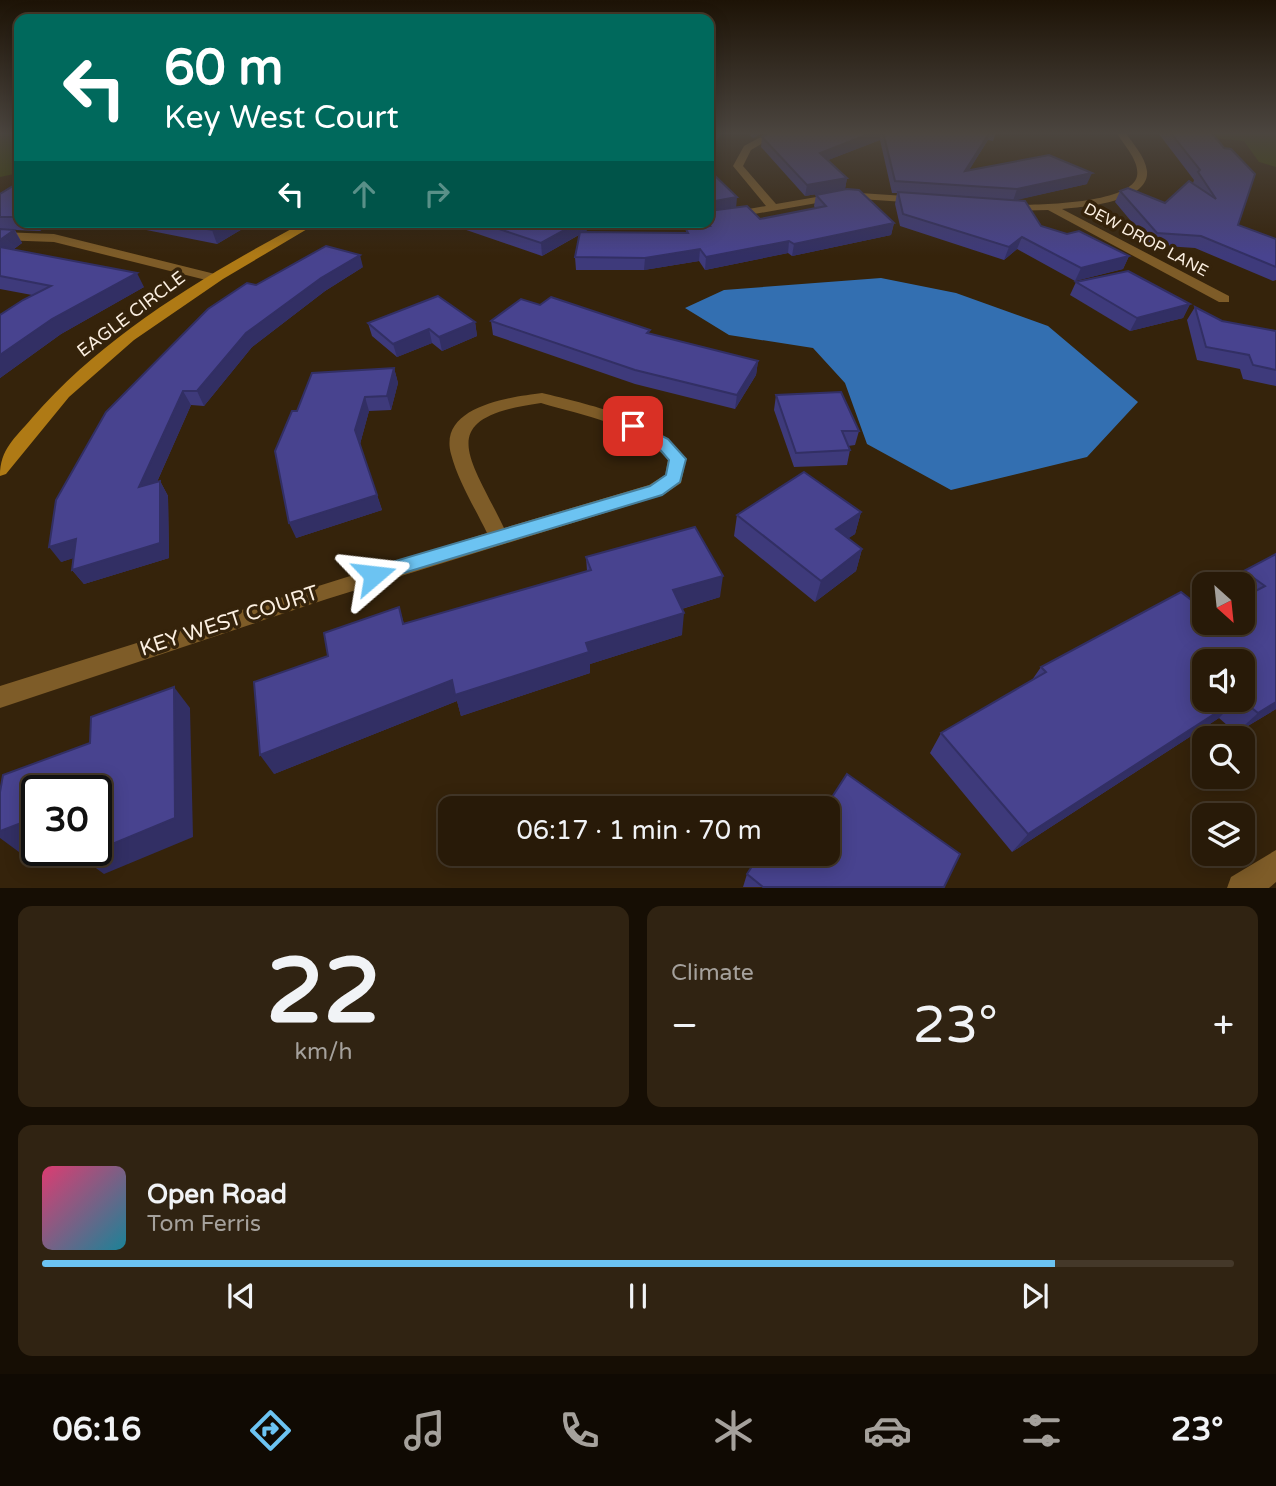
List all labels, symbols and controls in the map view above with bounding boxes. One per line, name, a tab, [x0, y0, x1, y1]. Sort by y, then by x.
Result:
text: 60 m	[164, 39, 283, 98]
icon: left	[49, 42, 140, 133]
text: Key West Court	[164, 99, 399, 137]
icon: left	[272, 175, 310, 213]
icon: ahead	[345, 175, 383, 213]
icon: right	[418, 175, 456, 213]
street label: DEW DROP LANE	[1080, 199, 1212, 281]
street label: EAGLE CIRCLE	[73, 266, 189, 362]
pin	[603, 396, 663, 456]
icon: arrive	[614, 407, 652, 445]
position arrow	[337, 538, 411, 612]
north arrow	[1192, 572, 1255, 635]
map controls	[1192, 572, 1255, 866]
street label: KEY WEST COURT	[137, 580, 322, 662]
button: sound	[1192, 649, 1255, 712]
button: search	[1192, 726, 1255, 789]
speed limit sign: 30	[21, 775, 112, 866]
button: layers	[1192, 803, 1255, 866]
text: 06:17 · 1 min · 70 m	[516, 815, 762, 846]
text: 22	[266, 937, 381, 1047]
text: Climate	[671, 959, 754, 987]
text: 23°	[913, 994, 998, 1057]
text: −	[671, 1003, 698, 1049]
text: +	[1213, 1003, 1234, 1049]
text: km/h	[295, 1038, 352, 1066]
text: Open Road	[147, 1179, 287, 1210]
text: Tom Ferris	[147, 1210, 261, 1238]
icon: previous	[222, 1277, 260, 1315]
icon: pause	[619, 1277, 657, 1315]
icon: next	[1016, 1277, 1054, 1315]
icon: directions	[246, 1406, 295, 1455]
icon: music	[400, 1406, 449, 1455]
icon: phone	[555, 1406, 604, 1455]
icon: climate	[709, 1406, 758, 1455]
icon: car	[863, 1406, 912, 1455]
icon: filters	[1017, 1406, 1066, 1455]
text: 06:16	[53, 1411, 141, 1449]
text: 23°	[1171, 1411, 1223, 1449]

